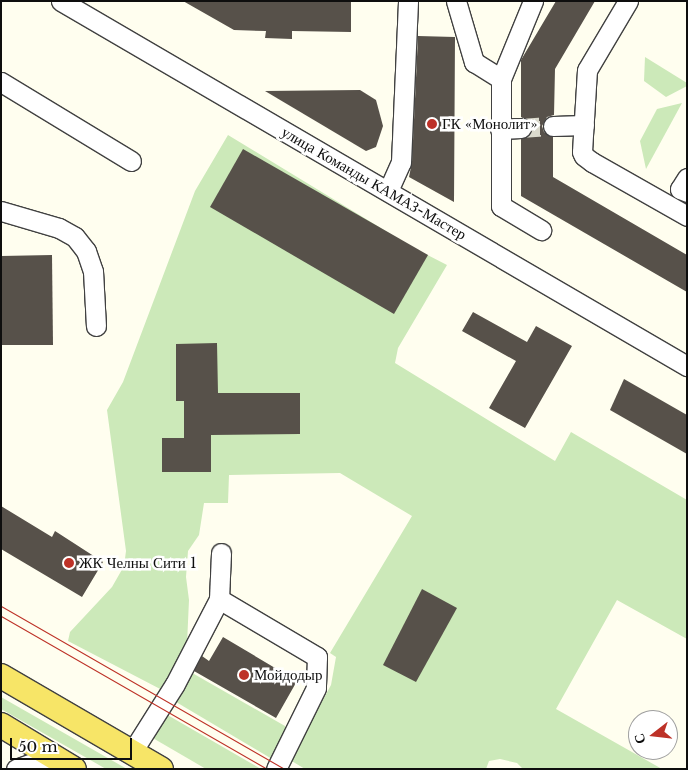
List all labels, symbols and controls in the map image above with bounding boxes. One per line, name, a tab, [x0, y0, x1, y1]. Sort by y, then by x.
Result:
place label: ГК «Монолит»	[442, 115, 538, 133]
marker: ГК «Монолит»	[426, 118, 438, 130]
street label: улица Команды КАМАЗ-Мастер	[278, 123, 470, 243]
place label: ЖК Челны Сити 1	[79, 554, 197, 572]
marker: ЖК Челны Сити 1	[63, 557, 75, 569]
place label: Мойдодыр	[254, 666, 322, 684]
marker: Мойдодыр	[238, 669, 250, 681]
north arrow	[628, 710, 678, 760]
scale bar	[12, 728, 135, 760]
text: С	[629, 732, 650, 746]
text: 50 m	[18, 737, 58, 756]

